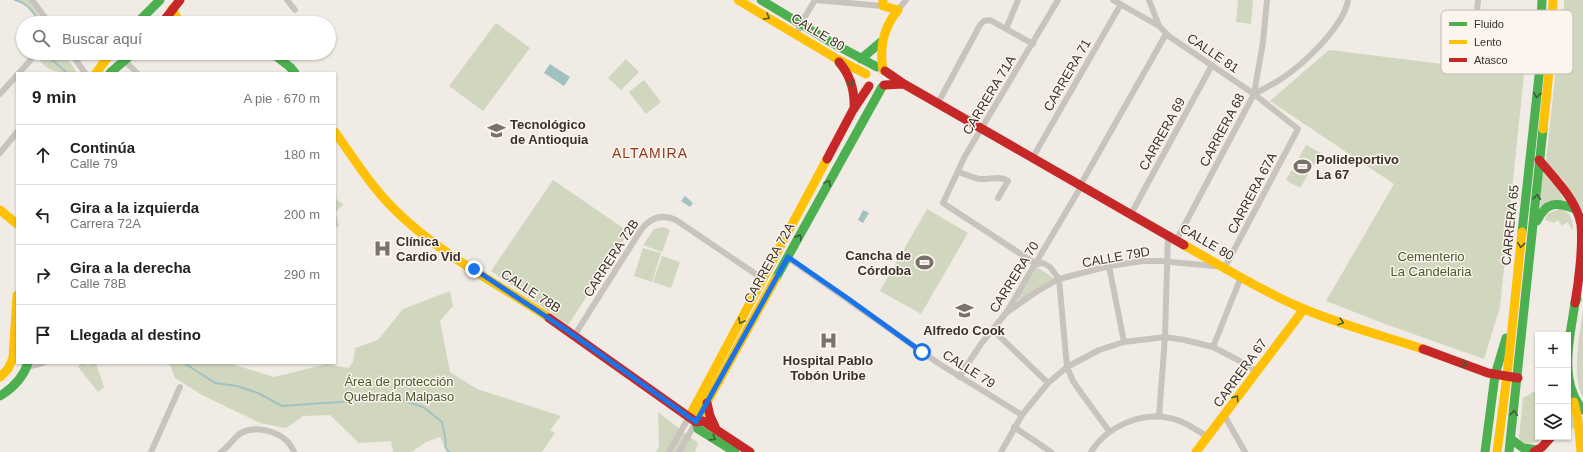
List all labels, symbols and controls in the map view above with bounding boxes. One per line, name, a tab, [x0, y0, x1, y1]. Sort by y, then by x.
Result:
street label: CALLE 80	[789, 10, 847, 54]
legend	[1441, 10, 1573, 74]
one-way arrow	[763, 13, 770, 20]
search box	[16, 16, 336, 60]
text: Fluido	[1474, 18, 1504, 30]
icon: search	[30, 27, 52, 49]
text: Buscar aquí	[62, 30, 142, 47]
street label: CALLE 81	[1184, 30, 1242, 76]
street label: CARRERA 71	[1040, 36, 1094, 114]
text: Lento	[1474, 36, 1502, 48]
street label: CARRERA 71A	[959, 52, 1019, 137]
text: Atasco	[1474, 54, 1508, 66]
one-way arrow	[846, 79, 855, 86]
text: 9 min	[32, 88, 76, 107]
text: A pie · 670 m	[243, 91, 320, 106]
street label: CARRERA 68	[1196, 91, 1248, 169]
one-way arrow	[1533, 92, 1542, 98]
street label: CARRERA 69	[1136, 95, 1188, 173]
place label: Tecnológico de Antioquia	[510, 117, 589, 147]
school or university icon: Tecnológico de Antioquia	[487, 121, 507, 141]
text: Continúa	[70, 139, 135, 156]
icon: ahead	[32, 144, 54, 166]
district label: ALTAMIRA	[612, 145, 688, 161]
text: 180 m	[284, 147, 320, 162]
street label: CARRERA 67A	[1224, 150, 1280, 236]
place label: Polideportivo La 67	[1316, 152, 1399, 182]
text: Calle 79	[70, 156, 118, 171]
sports icon: Polideportivo La 67	[1293, 156, 1313, 176]
one-way arrow	[824, 180, 831, 187]
street label: CARRERA 65	[1498, 184, 1522, 266]
one-way arrow	[1532, 194, 1541, 200]
text: Gira a la izquierda	[70, 199, 199, 216]
icon: left	[32, 204, 54, 226]
text: 200 m	[284, 207, 320, 222]
text: Carrera 72A	[70, 216, 141, 231]
street label: CARRERA 72B	[580, 216, 642, 300]
street label: CARRERA 72A	[741, 220, 797, 306]
street label: CALLE 80	[1178, 221, 1236, 263]
place label: Clínica Cardio Vid	[396, 234, 461, 264]
one-way arrow	[794, 234, 801, 241]
hospital icon: Clínica Cardio Vid	[373, 238, 393, 258]
street label: CARRERA 70	[986, 239, 1042, 315]
one-way arrow	[1517, 242, 1526, 248]
street label: CALLE 79D	[1081, 244, 1151, 270]
place label: Cancha de Córdoba	[845, 248, 912, 278]
park label: Cementerio La Candelaria	[1391, 249, 1472, 279]
sports icon: Cancha de Córdoba	[914, 252, 934, 272]
text: Gira a la derecha	[70, 259, 191, 276]
route end	[465, 260, 483, 278]
icon: right	[32, 264, 54, 286]
street label: CALLE 78B	[498, 266, 564, 316]
text: 290 m	[284, 267, 320, 282]
text: Calle 78B	[70, 276, 126, 291]
school or university icon: Alfredo Cook	[954, 301, 974, 321]
one-way arrow	[738, 317, 746, 324]
one-way arrow	[1337, 317, 1344, 326]
place label: Alfredo Cook	[923, 323, 1006, 338]
icon: arrive	[32, 324, 54, 346]
text: Llegada al destino	[70, 326, 201, 343]
hospital icon: Hospital Pablo Tobón Uribe	[818, 331, 838, 351]
map controls	[1535, 332, 1571, 440]
button: +	[1535, 332, 1571, 368]
street label: CARRERA 67	[1210, 336, 1270, 410]
route start	[913, 343, 931, 361]
street label: CALLE 79	[940, 347, 998, 391]
place label: Hospital Pablo Tobón Uribe	[783, 353, 873, 383]
one-way arrow	[1460, 359, 1467, 367]
button: −	[1535, 368, 1571, 404]
park label: Área de protección Quebrada Malpaso	[344, 374, 454, 404]
one-way arrow	[1231, 396, 1238, 403]
button: layers	[1535, 404, 1571, 440]
one-way arrow	[1509, 410, 1518, 416]
one-way arrow	[709, 434, 716, 441]

